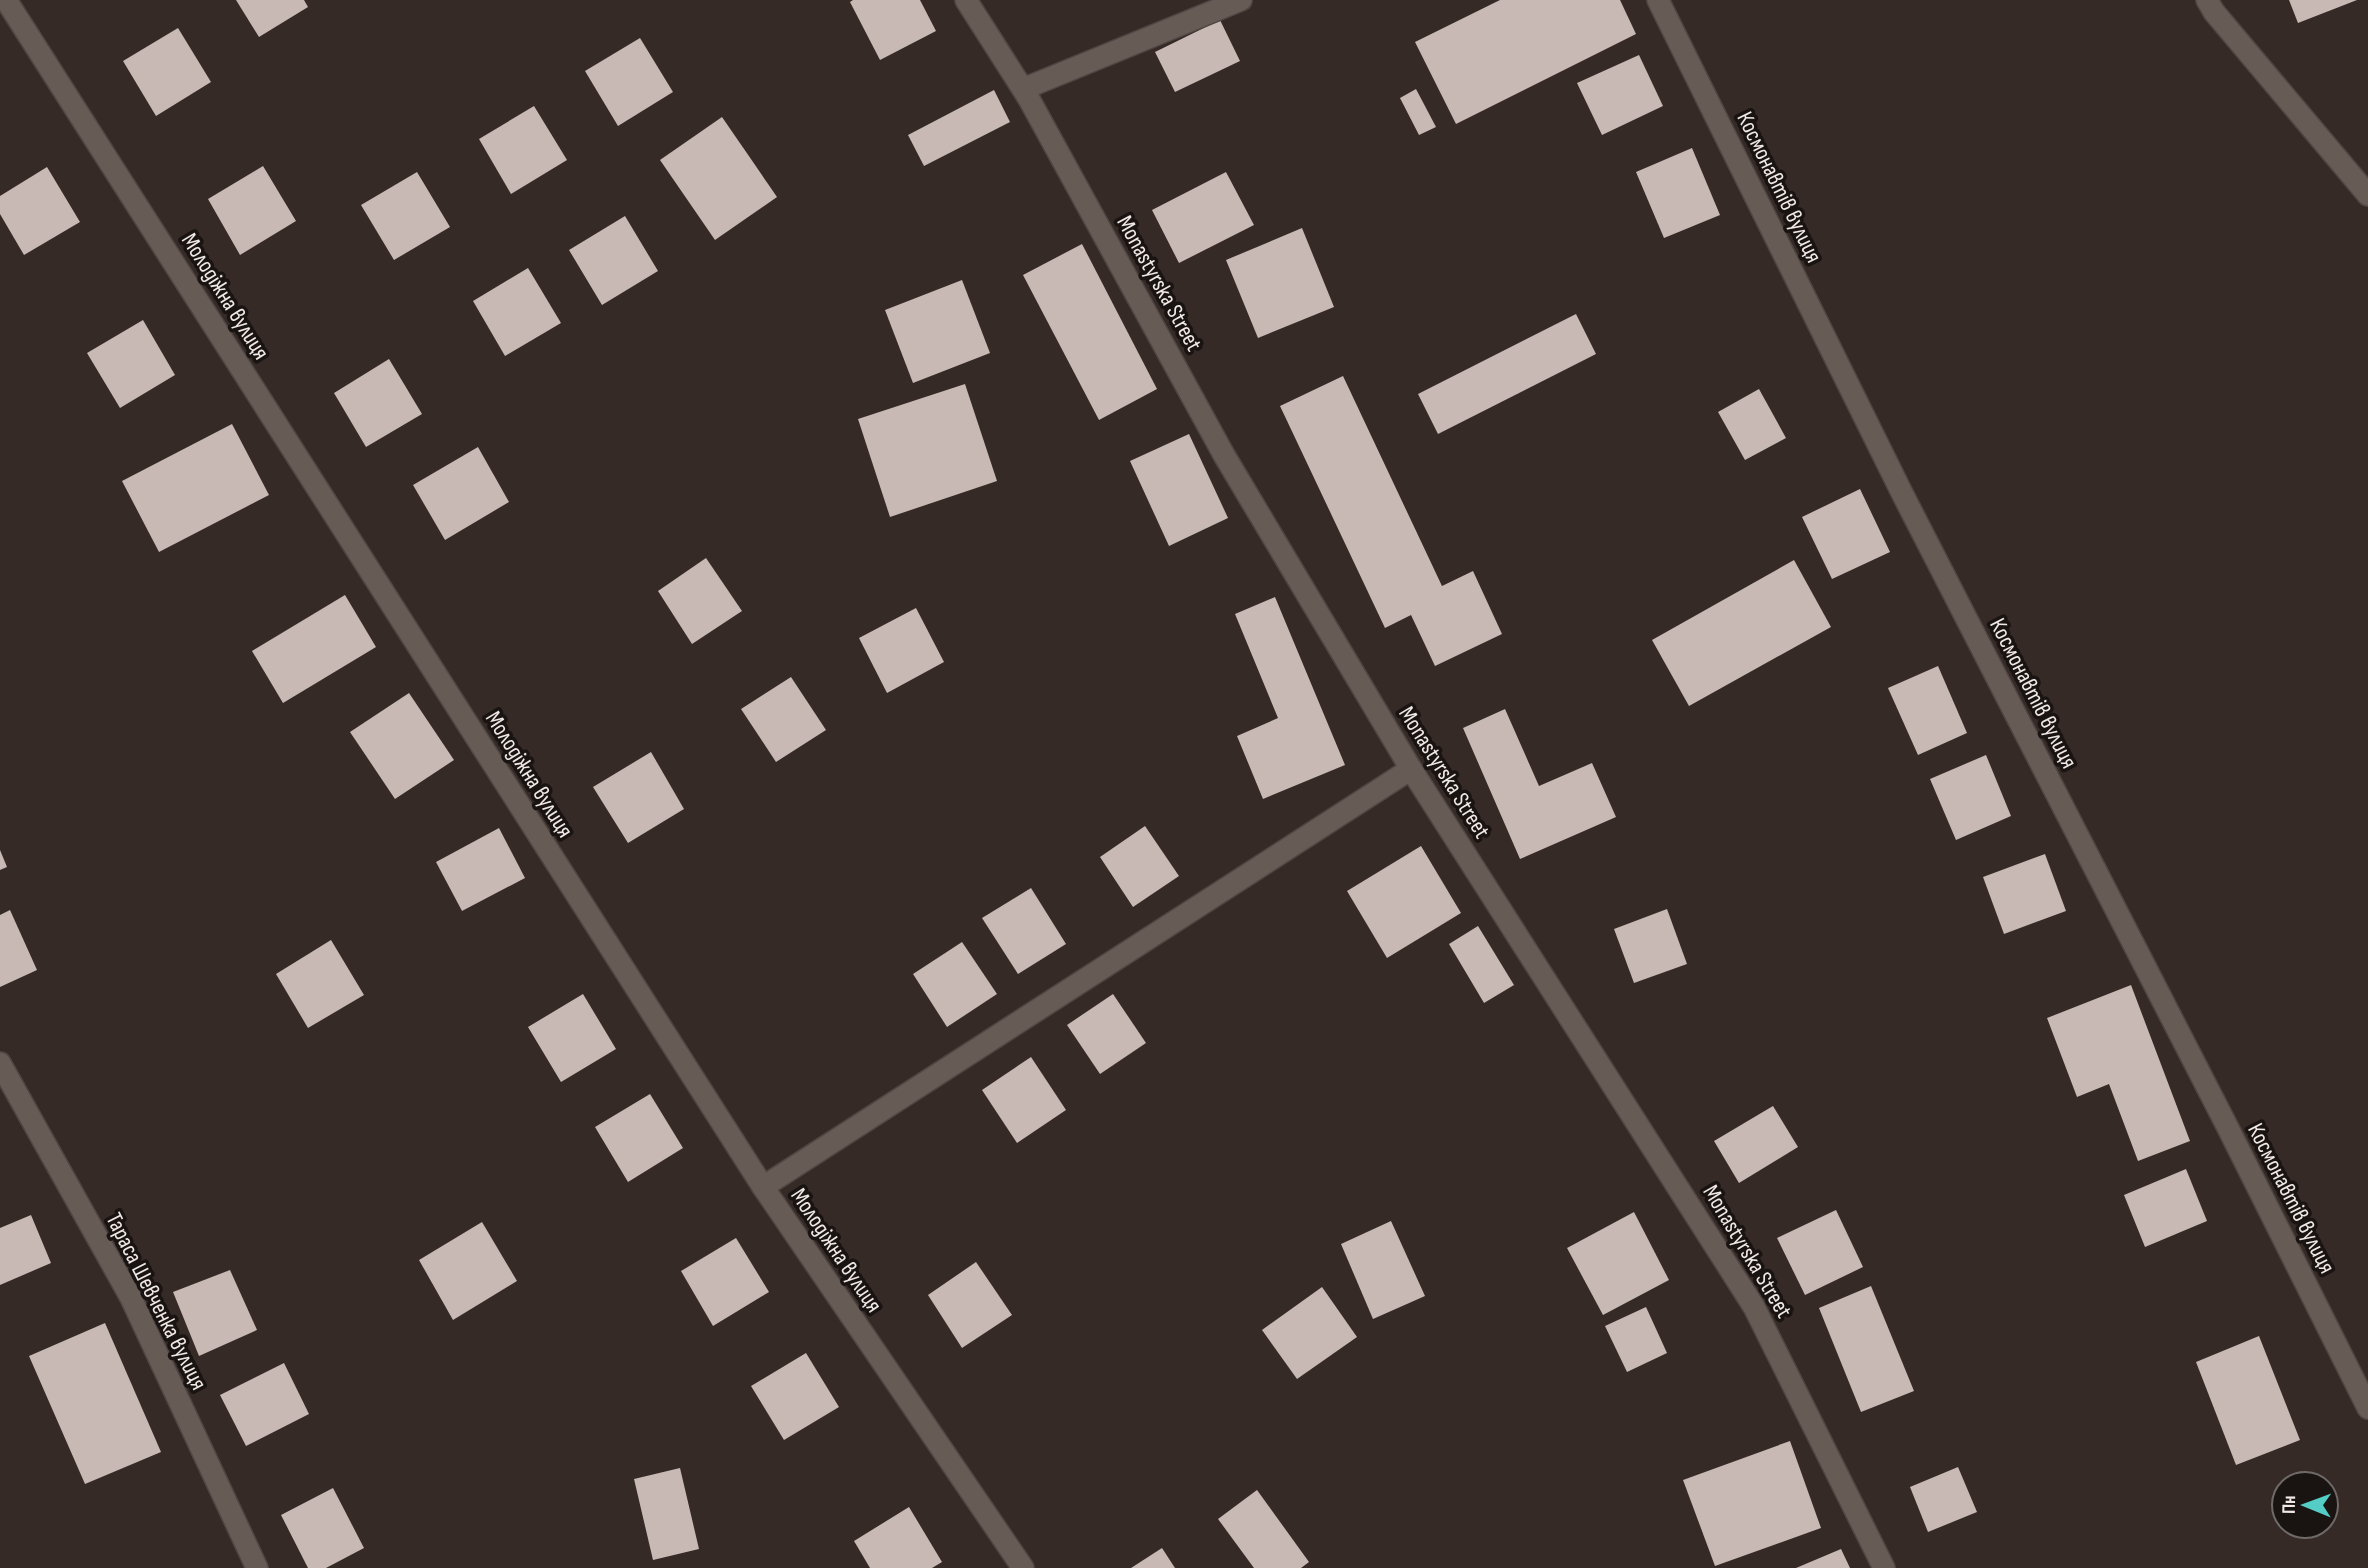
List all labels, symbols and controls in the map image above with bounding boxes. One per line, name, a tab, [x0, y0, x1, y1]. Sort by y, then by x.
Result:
street label: Космонавтів вулиця	[1730, 107, 1828, 268]
street label: Monastyrska Street	[1110, 211, 1208, 356]
street label: Молодіжна вулиця	[175, 228, 275, 365]
street label: Космонавтів вулиця	[1983, 614, 2083, 773]
street label: Monastyrska Street	[1392, 701, 1496, 844]
street label: Молодіжна вулиця	[479, 706, 579, 843]
street label: Космонавтів вулиця	[2241, 1119, 2341, 1278]
street label: Monastyrska Street	[1696, 1180, 1798, 1323]
street label: Молодіжна вулиця	[784, 1183, 888, 1318]
street label: Тараса Шевченка вулиця	[99, 1208, 213, 1395]
north arrow	[2270, 1470, 2340, 1540]
text: Пн	[2278, 1495, 2301, 1514]

